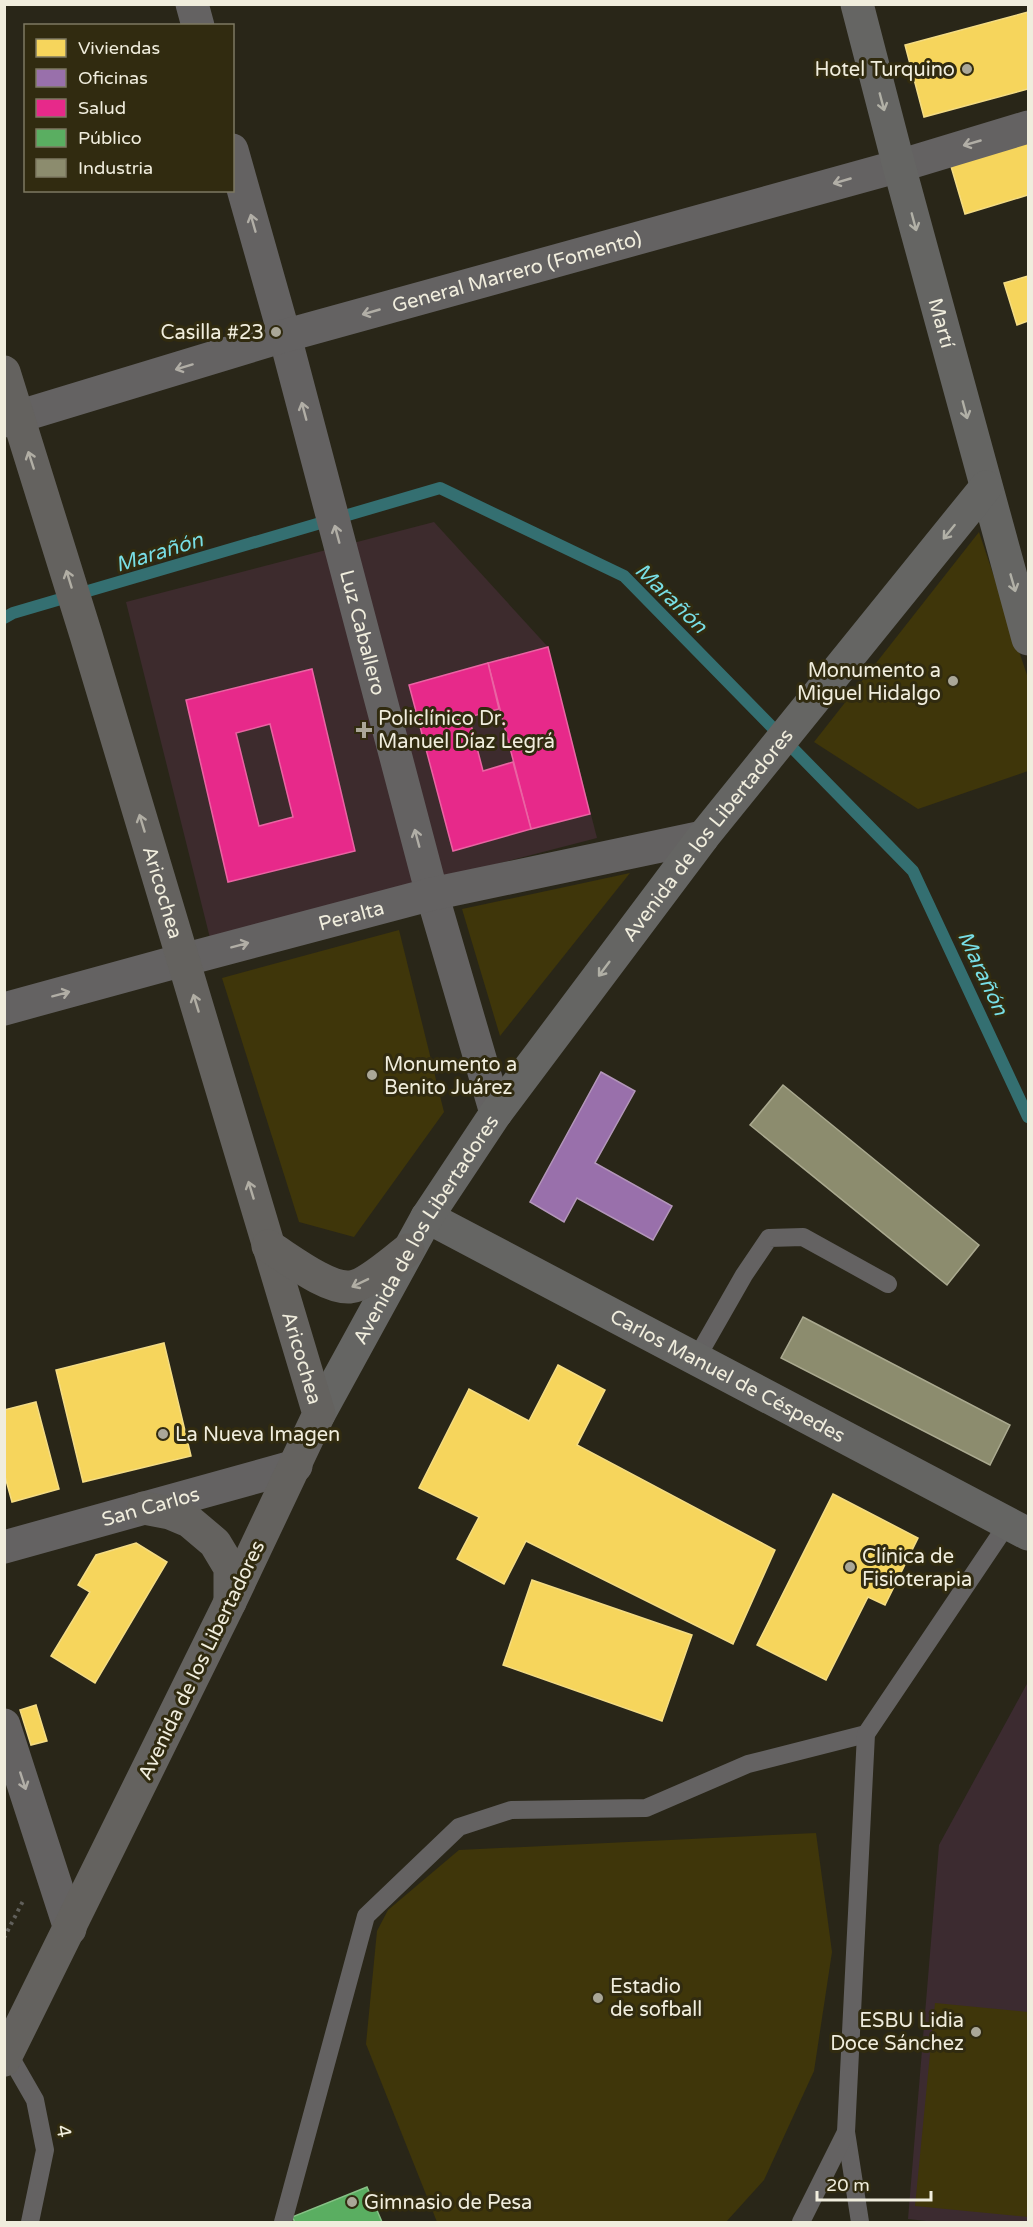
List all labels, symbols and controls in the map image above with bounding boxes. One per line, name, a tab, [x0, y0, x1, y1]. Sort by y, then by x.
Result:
legend	[24, 24, 234, 192]
text: Viviendas	[78, 37, 160, 59]
place label: Hotel Turquino	[814, 58, 955, 82]
marker: Hotel Turquino	[960, 62, 974, 76]
text: Oficinas	[78, 67, 148, 89]
one-way arrow	[877, 92, 889, 111]
text: Salud	[78, 97, 126, 119]
text: Público	[78, 127, 142, 149]
one-way arrow	[963, 138, 982, 149]
text: Industria	[78, 157, 153, 179]
one-way arrow	[833, 176, 852, 187]
one-way arrow	[909, 212, 920, 231]
one-way arrow	[247, 214, 258, 233]
street label: General Marrero (Fomento)	[389, 227, 645, 319]
street label: Martí	[923, 295, 959, 351]
one-way arrow	[362, 307, 381, 318]
place label: Casilla #23	[161, 321, 264, 345]
marker: Casilla #23	[269, 325, 283, 339]
one-way arrow	[175, 362, 194, 373]
one-way arrow	[960, 400, 971, 419]
one-way arrow	[298, 402, 310, 421]
one-way arrow	[25, 451, 36, 470]
one-way arrow	[942, 524, 956, 539]
one-way arrow	[330, 525, 342, 544]
water label: Marañón	[112, 527, 207, 578]
water label: Marañón	[629, 558, 713, 640]
street label: Luz Caballero	[334, 567, 390, 698]
one-way arrow	[63, 570, 74, 589]
one-way arrow	[1008, 573, 1019, 592]
place label: Monumento a Miguel Hidalgo	[797, 659, 941, 706]
marker: Monumento a Miguel Hidalgo	[946, 674, 960, 688]
place label: Policlínico Dr. Manuel Díaz Legrá	[378, 707, 555, 754]
marker: Policlínico Dr. Manuel Díaz Legrá	[355, 721, 373, 739]
street label: Avenida de los Libertadores	[618, 724, 799, 947]
one-way arrow	[136, 814, 147, 833]
one-way arrow	[411, 829, 423, 848]
street label: Aricochea	[137, 843, 187, 942]
street label: Peralta	[316, 896, 387, 937]
water label: Marañón	[952, 927, 1013, 1021]
one-way arrow	[230, 939, 249, 950]
one-way arrow	[598, 960, 610, 976]
one-way arrow	[51, 987, 70, 999]
one-way arrow	[190, 994, 201, 1013]
place label: Monumento a Benito Juárez	[384, 1053, 517, 1100]
marker: Monumento a Benito Juárez	[365, 1068, 379, 1082]
street label: Avenida de los Libertadores	[348, 1111, 504, 1349]
one-way arrow	[245, 1181, 256, 1200]
one-way arrow	[351, 1277, 369, 1289]
street label: Carlos Manuel de Céspedes	[606, 1305, 849, 1448]
street label: Aricochea	[276, 1309, 326, 1407]
place label: La Nueva Imagen	[175, 1423, 340, 1447]
marker: La Nueva Imagen	[156, 1427, 170, 1441]
street label: San Carlos	[99, 1482, 202, 1532]
street label: Avenida de los Libertadores	[133, 1537, 270, 1784]
place label: Clínica de Fisioterapia	[862, 1545, 972, 1592]
marker: Clínica de Fisioterapia	[843, 1560, 857, 1574]
one-way arrow	[18, 1771, 29, 1790]
place label: Estadio de sofball	[610, 1975, 702, 2022]
marker: Estadio de sofball	[591, 1991, 605, 2005]
place label: ESBU Lidia Doce Sánchez	[830, 2009, 964, 2056]
marker: ESBU Lidia Doce Sánchez	[969, 2025, 983, 2039]
street label: 4	[50, 2123, 76, 2140]
scale bar	[817, 2164, 931, 2202]
text: 20 m	[826, 2174, 870, 2196]
place label: Gimnasio de Pesa	[364, 2191, 532, 2215]
marker: Gimnasio de Pesa	[345, 2195, 359, 2209]

